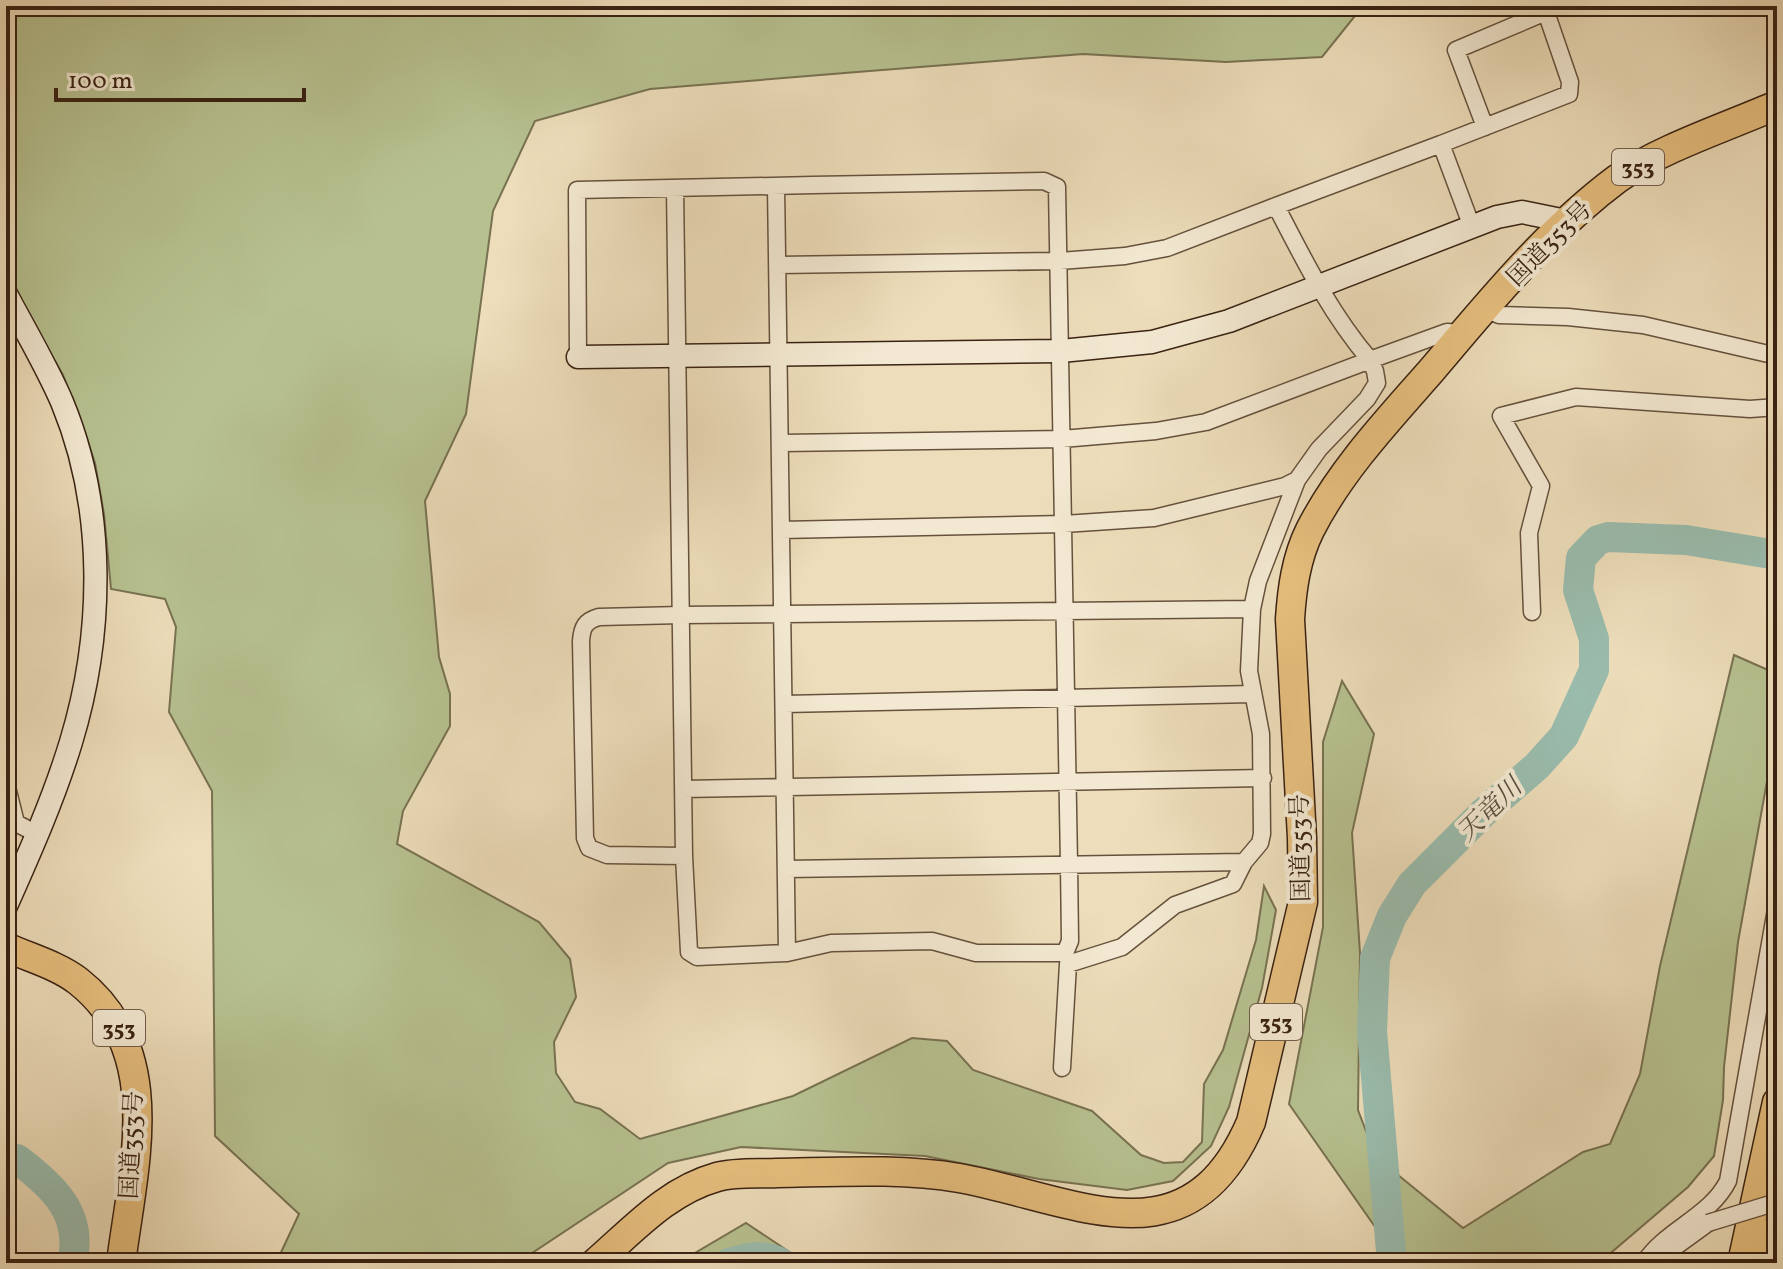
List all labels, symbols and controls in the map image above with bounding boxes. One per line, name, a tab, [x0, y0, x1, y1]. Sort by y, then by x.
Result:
scale bar	[56, 52, 304, 102]
text: 100 m	[68, 65, 133, 99]
road number: 353	[1612, 149, 1664, 185]
street label: 国道353号	[1500, 194, 1601, 295]
water label: 天竜川	[1450, 768, 1533, 850]
street label: 国道353号	[1284, 794, 1320, 902]
road number: 353	[1250, 1004, 1302, 1040]
road number: 353	[93, 1010, 145, 1046]
street label: 国道353号	[113, 1090, 153, 1200]

